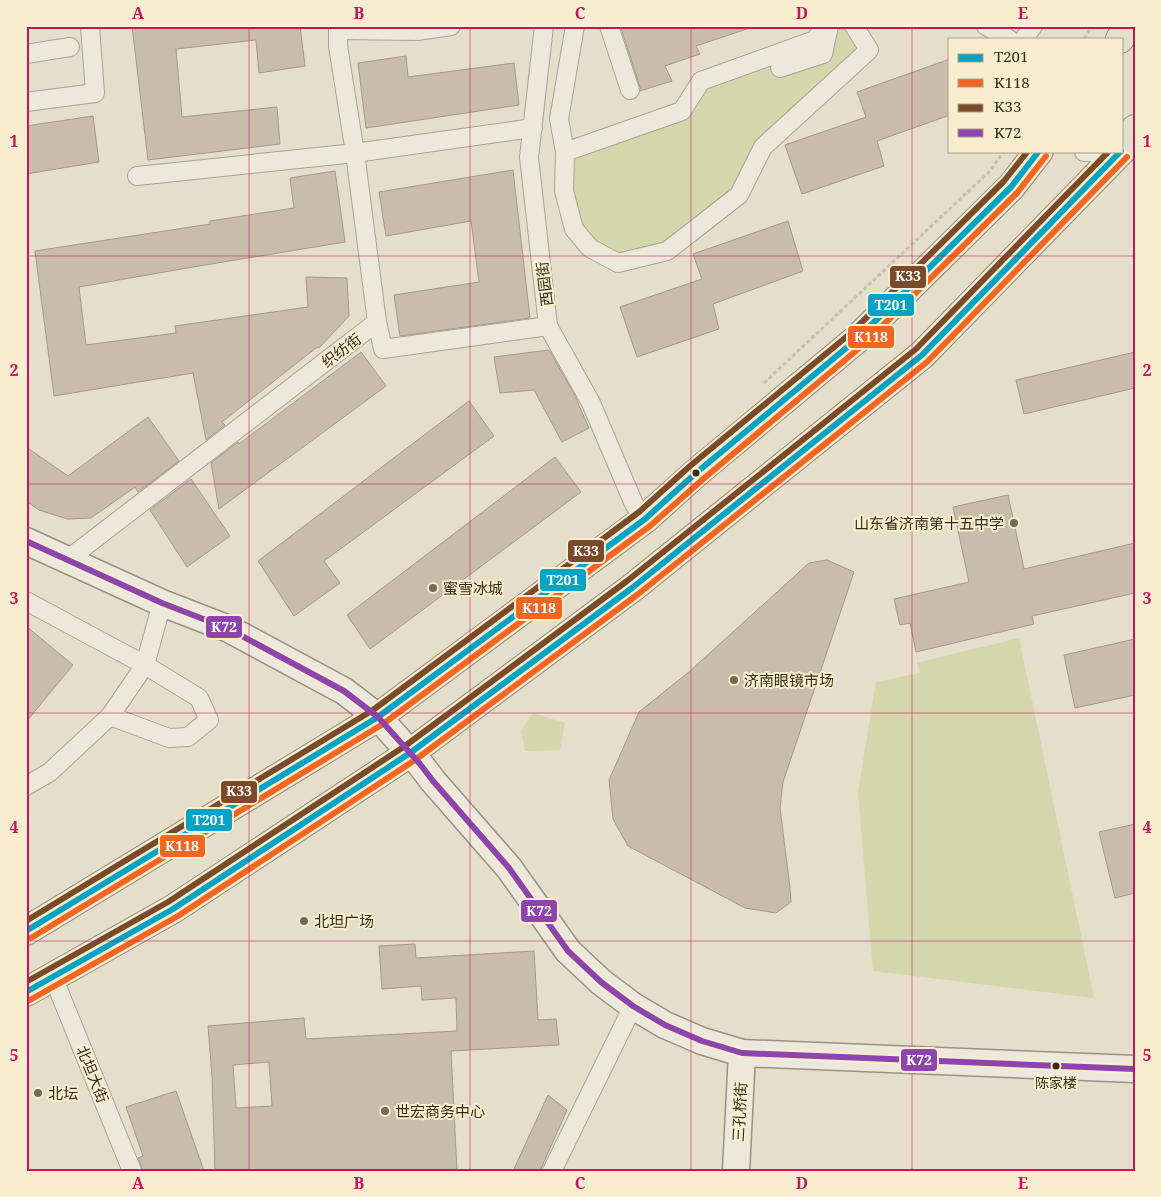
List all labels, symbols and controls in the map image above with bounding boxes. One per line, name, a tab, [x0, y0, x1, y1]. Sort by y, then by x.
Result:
text: A	[132, 2, 145, 24]
text: B	[354, 2, 365, 24]
text: C	[575, 2, 586, 24]
text: D	[796, 2, 808, 24]
text: E	[1018, 2, 1028, 24]
legend	[948, 38, 1124, 152]
text: T201	[994, 46, 1028, 66]
text: K118	[994, 72, 1030, 92]
text: K33	[994, 96, 1021, 116]
text: K72	[994, 122, 1021, 142]
text: 1	[9, 130, 19, 152]
text: 1	[1142, 130, 1152, 152]
street label: 西园街	[531, 260, 557, 308]
line badge: K33	[889, 265, 927, 289]
text: K33	[895, 266, 921, 285]
line badge: T201	[867, 293, 915, 317]
text: T201	[875, 295, 908, 314]
line badge: K118	[847, 325, 895, 349]
text: K118	[854, 327, 888, 346]
street label: 织纺街	[317, 328, 365, 372]
text: 2	[9, 359, 19, 381]
text: 2	[1142, 359, 1152, 381]
unlabelled marker	[691, 468, 701, 478]
place label: 山东省济南第十五中学	[854, 513, 1004, 533]
marker: 山东省济南第十五中学	[1008, 517, 1020, 529]
line badge: K33	[567, 539, 605, 563]
text: K33	[573, 541, 599, 560]
line badge: T201	[539, 568, 587, 592]
text: T201	[547, 570, 580, 589]
place label: 蜜雪冰城	[443, 578, 503, 598]
marker: 蜜雪冰城	[427, 582, 439, 594]
text: 3	[9, 587, 19, 609]
text: 3	[1142, 587, 1152, 609]
line badge: K118	[515, 596, 563, 620]
text: K118	[522, 598, 556, 617]
line badge: K72	[205, 615, 243, 639]
text: K72	[211, 617, 237, 636]
place label: 济南眼镜市场	[744, 670, 834, 690]
marker: 济南眼镜市场	[728, 674, 740, 686]
line badge: K33	[220, 780, 258, 804]
text: K33	[226, 781, 252, 800]
line badge: T201	[185, 808, 233, 832]
text: T201	[193, 810, 226, 829]
text: 4	[9, 816, 19, 838]
text: 4	[1142, 816, 1152, 838]
line badge: K118	[159, 834, 206, 858]
text: K118	[165, 836, 199, 855]
line badge: K72	[520, 899, 558, 923]
text: K72	[526, 901, 552, 920]
place label: 北坦广场	[314, 911, 374, 931]
marker: 北坦广场	[298, 915, 310, 927]
street label: 北坦大街	[72, 1042, 114, 1106]
text: 5	[9, 1044, 19, 1066]
text: 5	[1142, 1044, 1152, 1066]
line badge: K72	[900, 1048, 938, 1072]
text: K72	[906, 1050, 932, 1069]
marker: 陈家楼	[1051, 1061, 1061, 1071]
place label: 陈家楼	[1035, 1073, 1077, 1092]
street label: 三孔桥街	[727, 1082, 751, 1142]
place label: 北坛	[48, 1083, 78, 1103]
marker: 北坛	[32, 1087, 44, 1099]
place label: 世宏商务中心	[395, 1101, 485, 1121]
marker: 世宏商务中心	[379, 1105, 391, 1117]
text: A	[132, 1172, 145, 1194]
text: B	[354, 1172, 365, 1194]
text: C	[575, 1172, 586, 1194]
text: D	[796, 1172, 808, 1194]
text: E	[1018, 1172, 1028, 1194]

